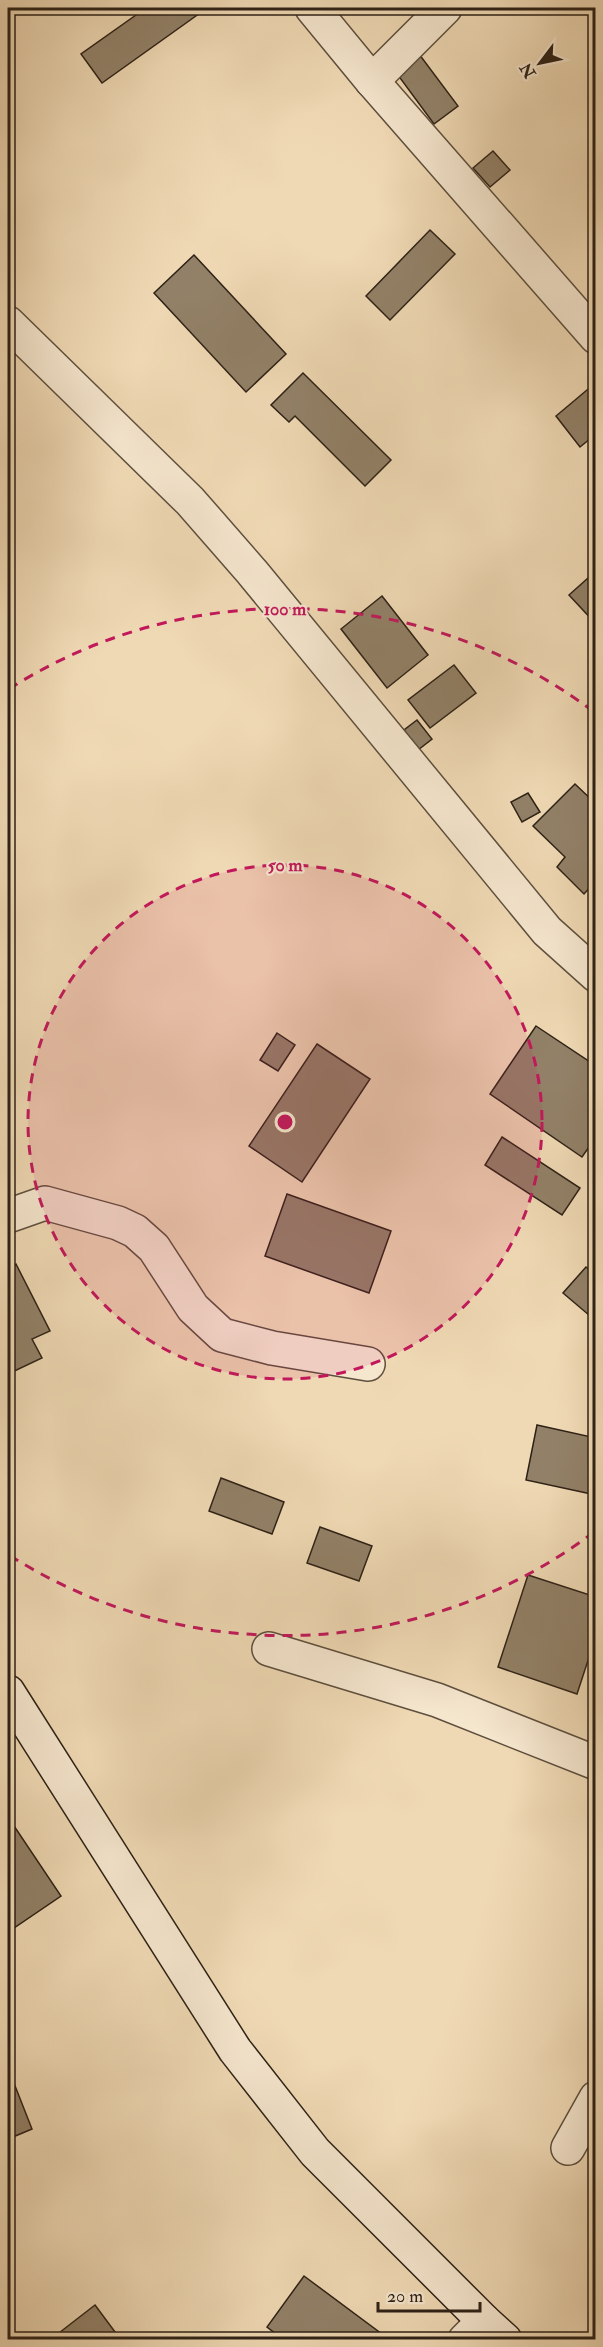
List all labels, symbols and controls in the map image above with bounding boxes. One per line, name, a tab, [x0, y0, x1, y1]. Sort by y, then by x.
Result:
north arrow	[510, 33, 570, 93]
text: N	[515, 58, 541, 83]
text: 100 m	[264, 598, 307, 621]
text: 50 m	[268, 854, 303, 877]
centre of rings	[275, 1112, 295, 1132]
scale bar	[378, 2275, 480, 2313]
text: 20 m	[387, 2285, 423, 2308]

